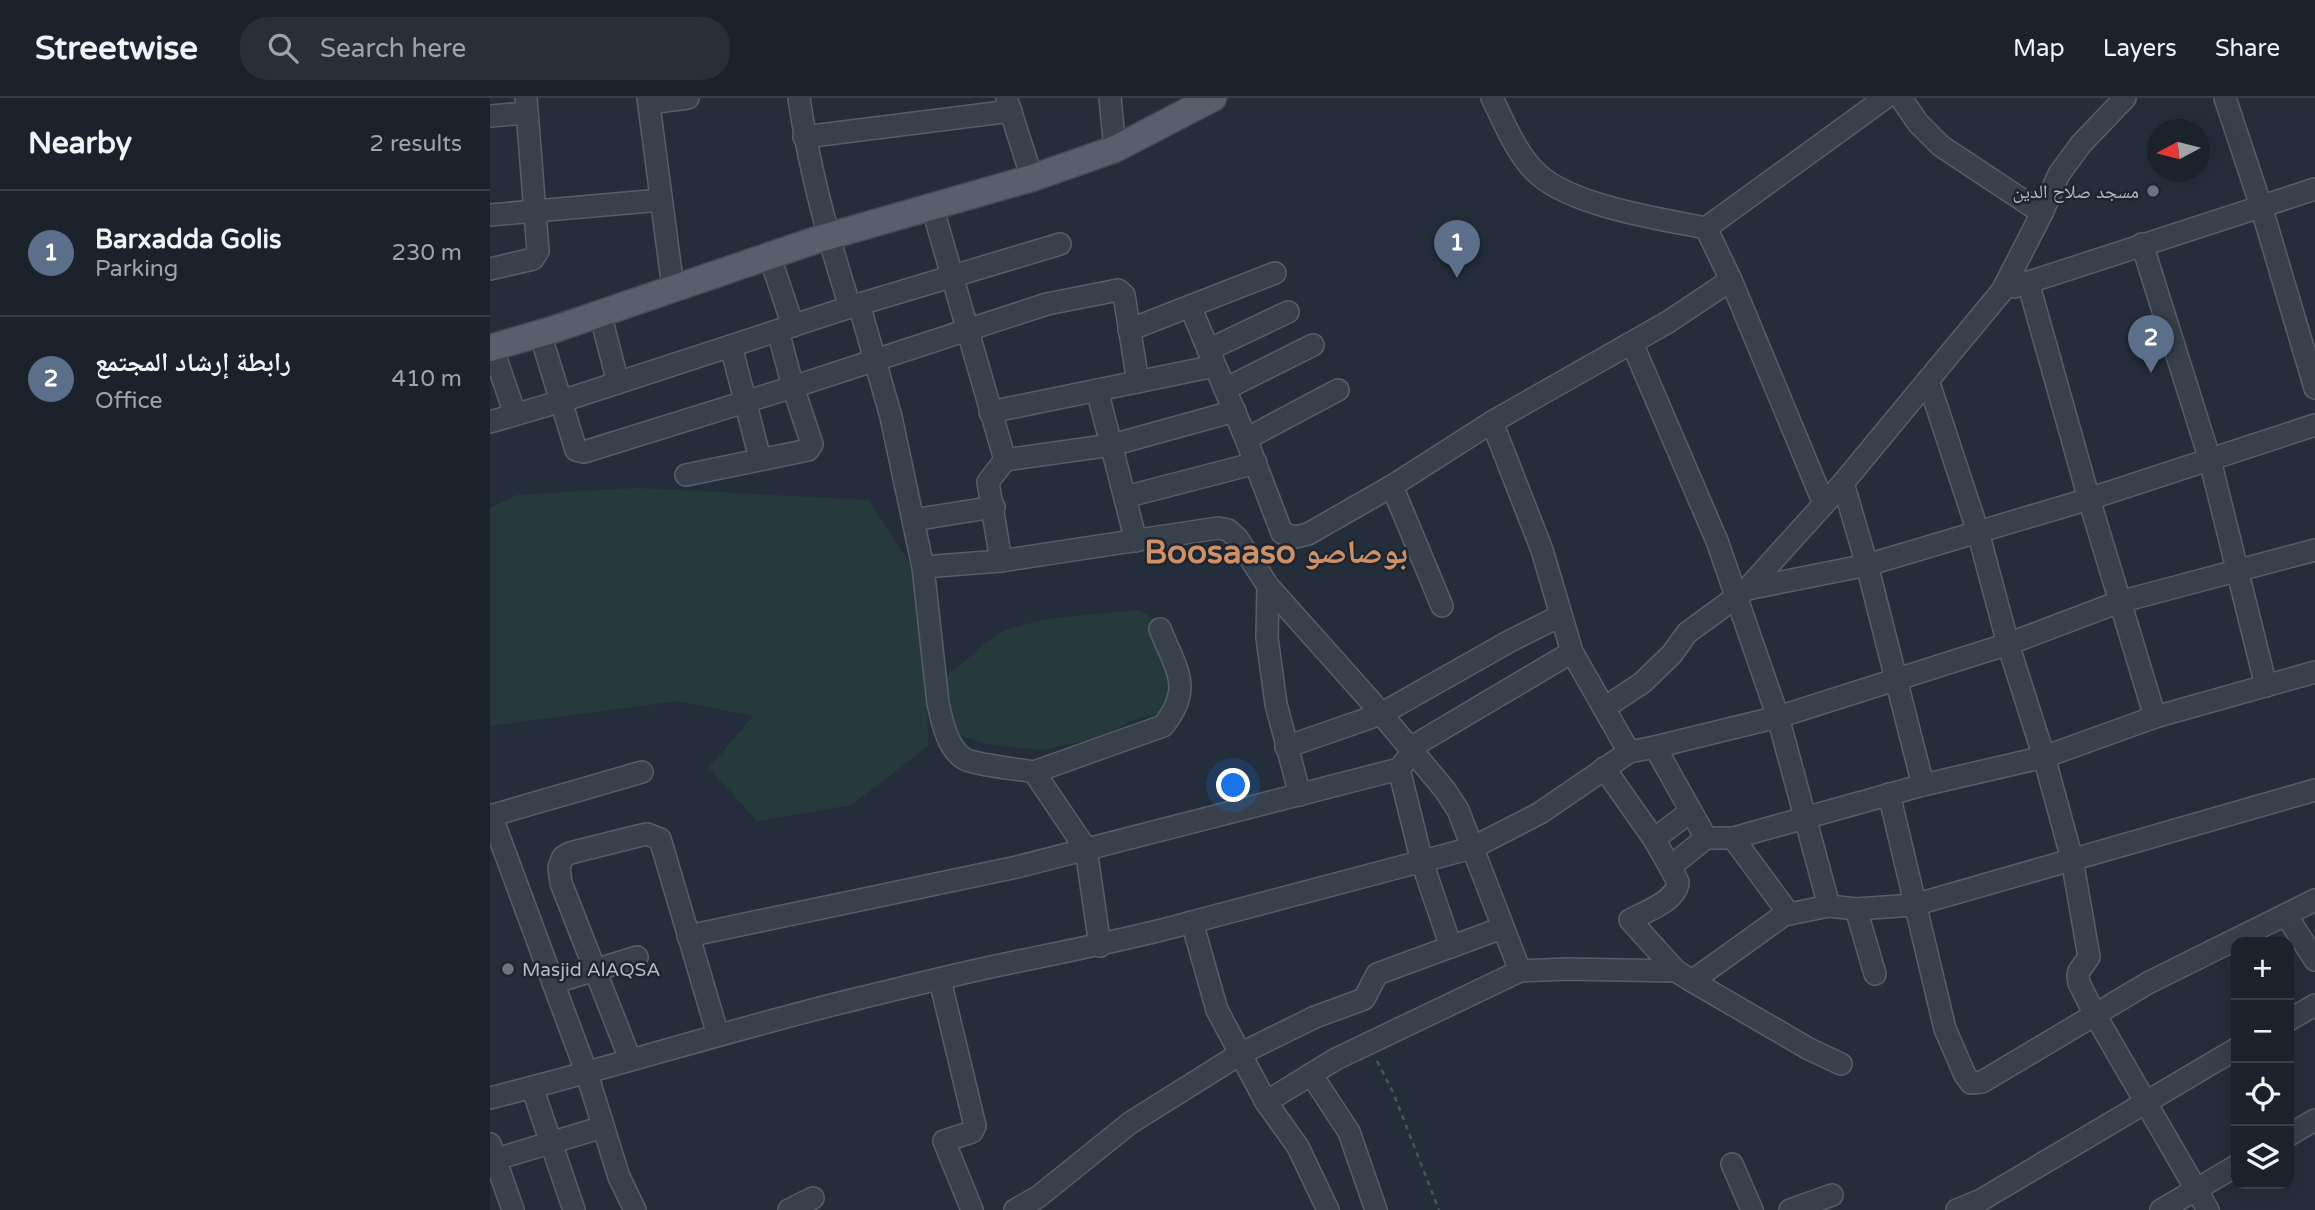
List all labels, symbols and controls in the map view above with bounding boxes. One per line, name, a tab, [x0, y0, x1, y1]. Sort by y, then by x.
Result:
search box	[240, 17, 730, 80]
text: Streetwise	[35, 29, 198, 68]
icon: search	[264, 29, 302, 67]
text: Search here	[320, 33, 466, 64]
text: Map	[2013, 34, 2065, 63]
text: Layers	[2103, 34, 2177, 63]
text: Share	[2215, 34, 2280, 63]
north arrow	[2147, 119, 2210, 182]
text: Nearby	[28, 125, 132, 162]
text: 2 results	[369, 130, 462, 158]
place label: مسجد صلاح الدين	[2012, 181, 2139, 203]
marker: مسجد صلاح الدين	[2145, 183, 2161, 199]
pin: 1	[1434, 220, 1480, 278]
text: Barxadda Golis	[95, 224, 281, 255]
text: 1	[44, 239, 58, 267]
text: 230 m	[392, 239, 462, 267]
text: Parking	[95, 255, 178, 283]
pin: 2	[2128, 315, 2174, 373]
text: رابطة إرشاد المجتمع	[95, 347, 291, 378]
text: 2	[44, 365, 58, 393]
text: 410 m	[392, 365, 462, 393]
text: Office	[95, 387, 163, 415]
district label: Boosaaso بوصاصو	[1144, 533, 1408, 572]
your location	[1216, 768, 1250, 802]
map controls	[2231, 937, 2294, 1189]
button: +	[2231, 937, 2294, 1000]
place label: Masjid AlAQSA	[522, 959, 661, 981]
marker: Masjid AlAQSA	[500, 961, 516, 977]
button: −	[2231, 1000, 2294, 1063]
button: locate	[2231, 1063, 2294, 1126]
button: layers	[2231, 1126, 2294, 1189]

